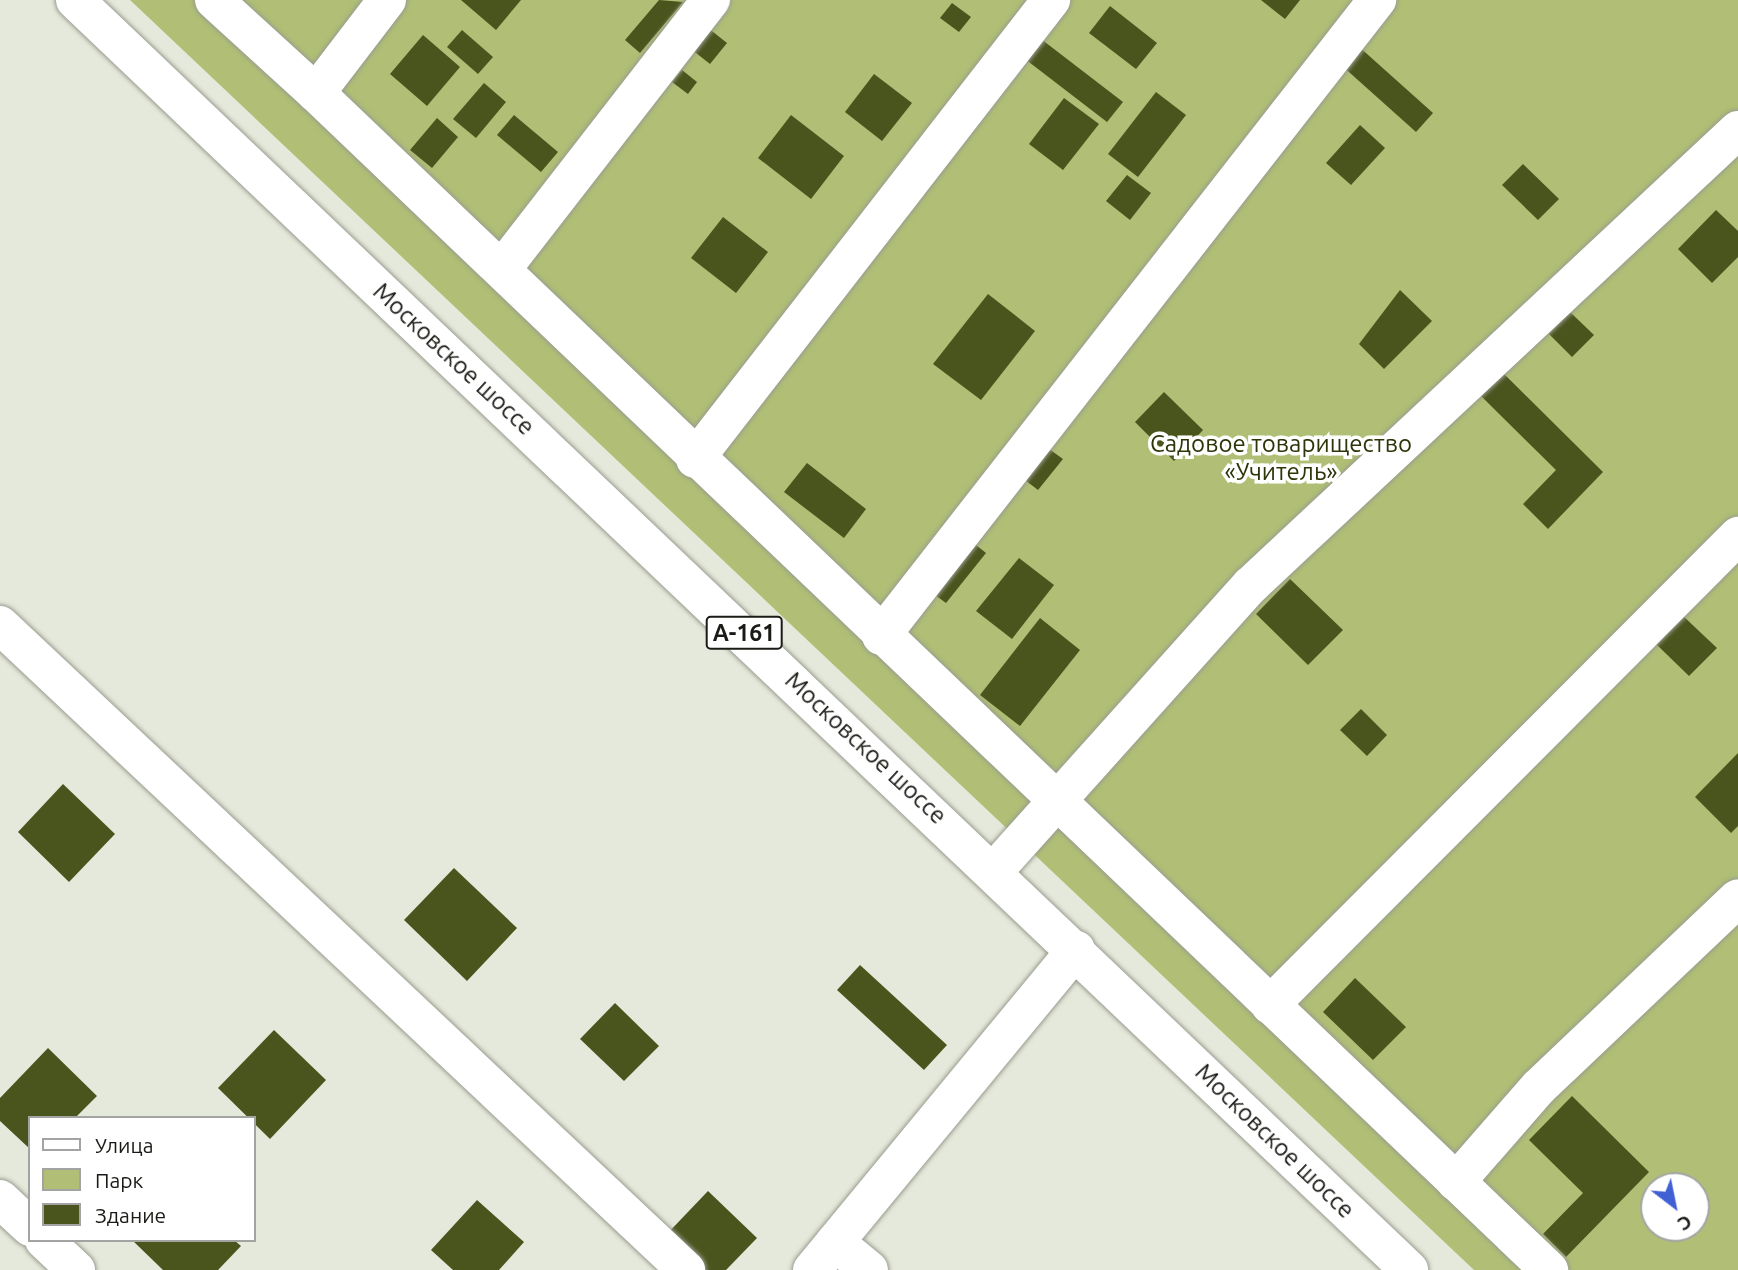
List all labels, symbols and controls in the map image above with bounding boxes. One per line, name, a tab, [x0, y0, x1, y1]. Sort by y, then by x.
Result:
street label: Московское шоссе	[367, 277, 541, 441]
park label: Садовое товарищество «Учитель»	[1150, 430, 1412, 486]
road number: А-161	[706, 614, 782, 652]
street label: Московское шоссе	[779, 666, 953, 830]
street label: Московское шоссе	[1189, 1058, 1361, 1224]
legend	[28, 1116, 256, 1242]
text: Улица	[95, 1133, 153, 1157]
text: Парк	[95, 1168, 143, 1192]
north arrow	[1640, 1172, 1710, 1242]
text: Здание	[95, 1203, 166, 1227]
text: С	[1674, 1211, 1696, 1236]

